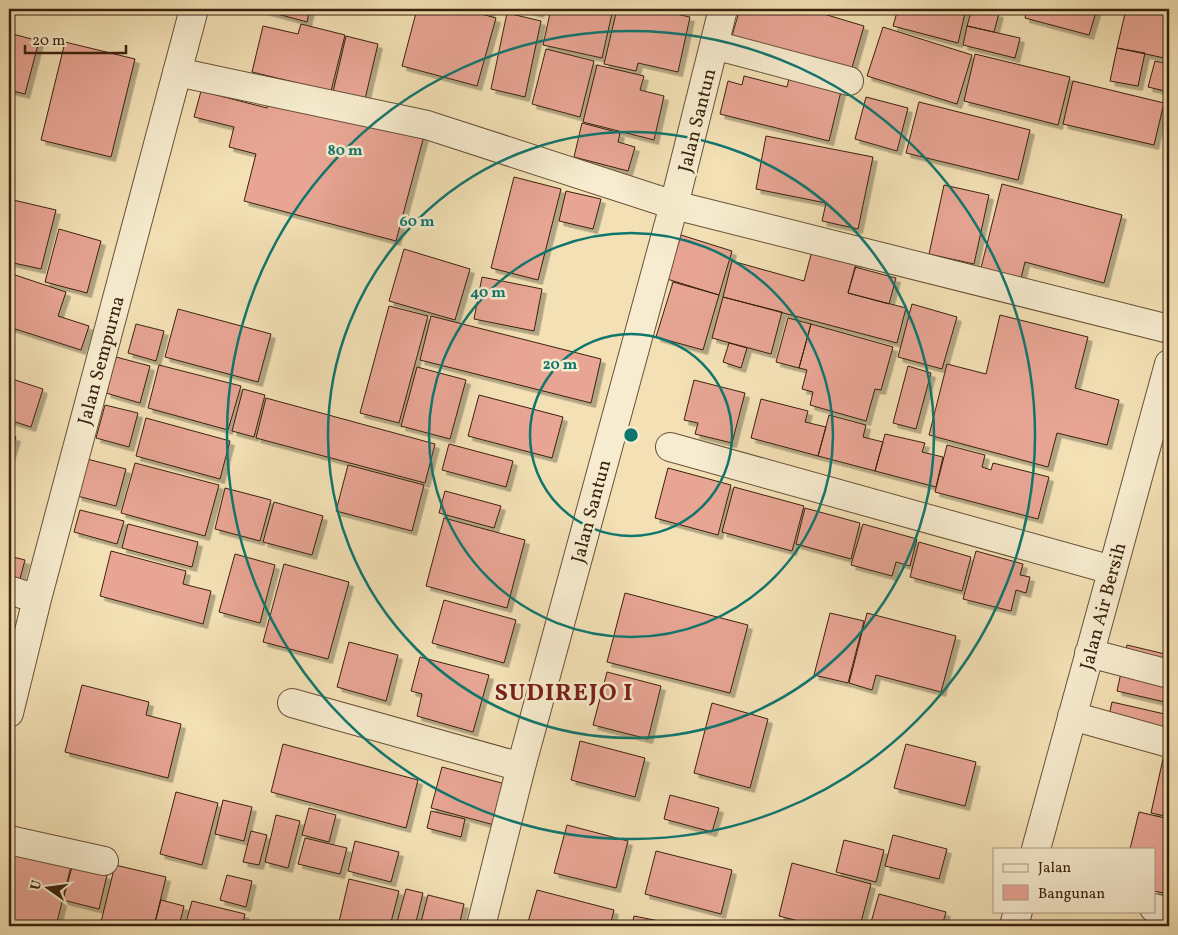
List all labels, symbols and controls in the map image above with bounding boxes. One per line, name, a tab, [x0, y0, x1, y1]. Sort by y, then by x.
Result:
scale bar	[25, 22, 126, 54]
text: 20 m	[32, 31, 65, 52]
street label: Jalan Santun	[673, 66, 723, 175]
text: 80 m	[328, 141, 363, 162]
text: 60 m	[400, 212, 435, 233]
text: 40 m	[470, 283, 506, 304]
street label: Jalan Sempurna	[72, 293, 132, 428]
text: 20 m	[543, 355, 578, 376]
centre of rings	[622, 426, 640, 444]
street label: Jalan Santun	[566, 457, 618, 566]
street label: Jalan Air Bersih	[1074, 540, 1133, 673]
district label: SUDIREJO I	[494, 677, 634, 711]
legend	[993, 848, 1156, 912]
text: Jalan	[1038, 858, 1071, 879]
north arrow	[22, 862, 72, 912]
text: U	[26, 878, 47, 892]
text: Bangunan	[1038, 884, 1105, 905]

